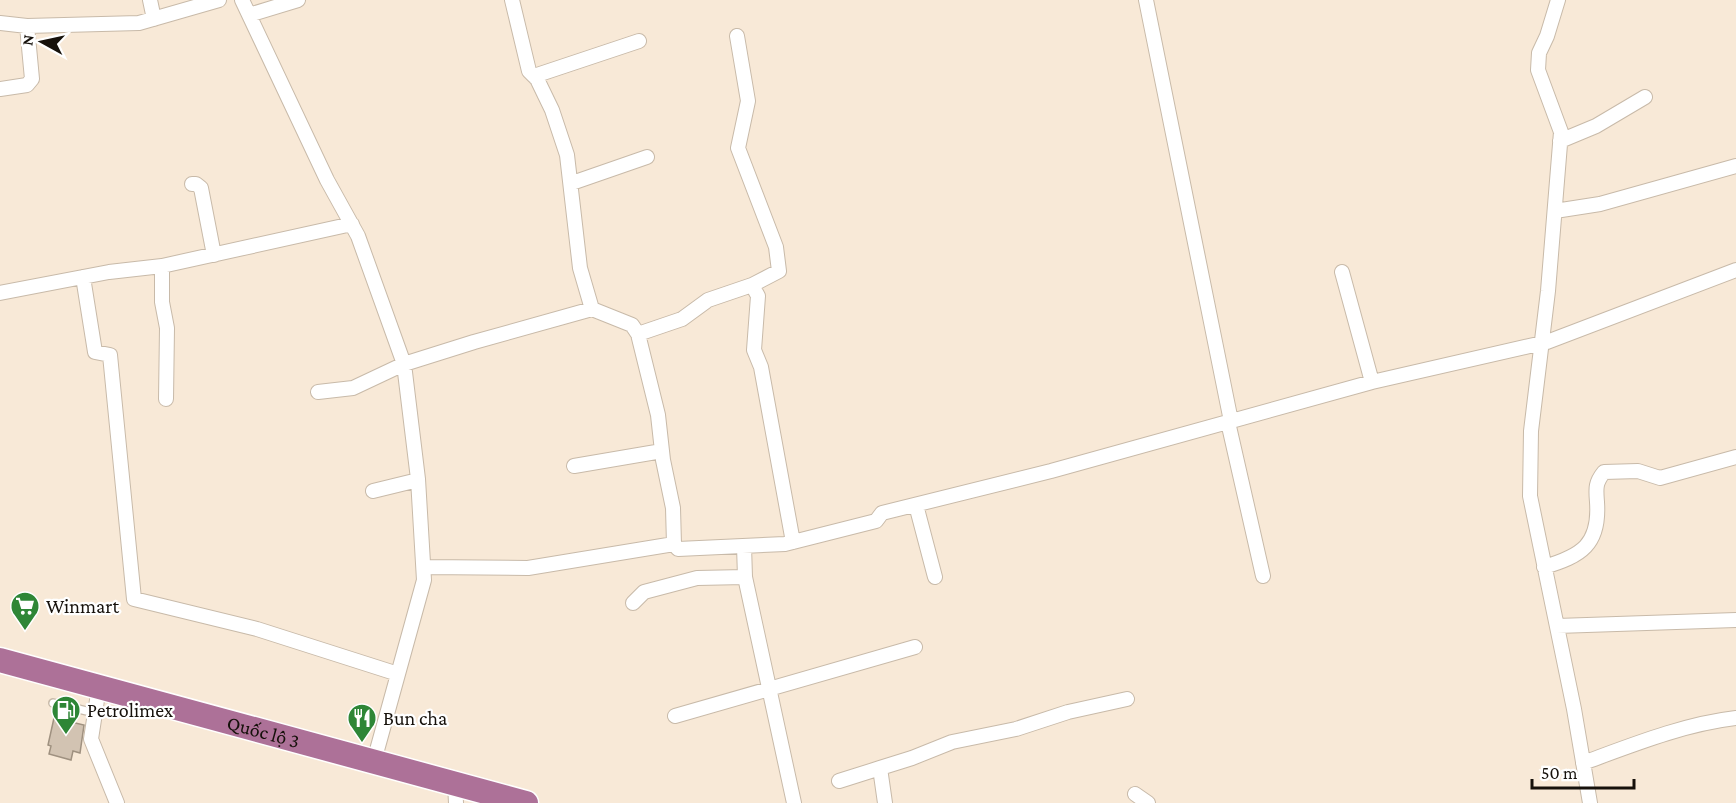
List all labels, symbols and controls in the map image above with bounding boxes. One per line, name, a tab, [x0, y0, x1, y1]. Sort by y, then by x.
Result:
north arrow	[12, 12, 72, 72]
text: N	[18, 33, 37, 47]
supermarket icon: Winmart	[9, 590, 41, 632]
place label: Winmart	[46, 595, 119, 617]
fuel station icon: Petrolimex	[50, 694, 82, 736]
place label: Petrolimex	[87, 699, 174, 721]
restaurant icon: Bun cha	[346, 702, 378, 744]
place label: Bun cha	[383, 707, 447, 729]
street label: Quốc lộ 3	[225, 711, 302, 752]
scale bar	[1532, 752, 1634, 790]
text: 50 m	[1541, 763, 1578, 783]

